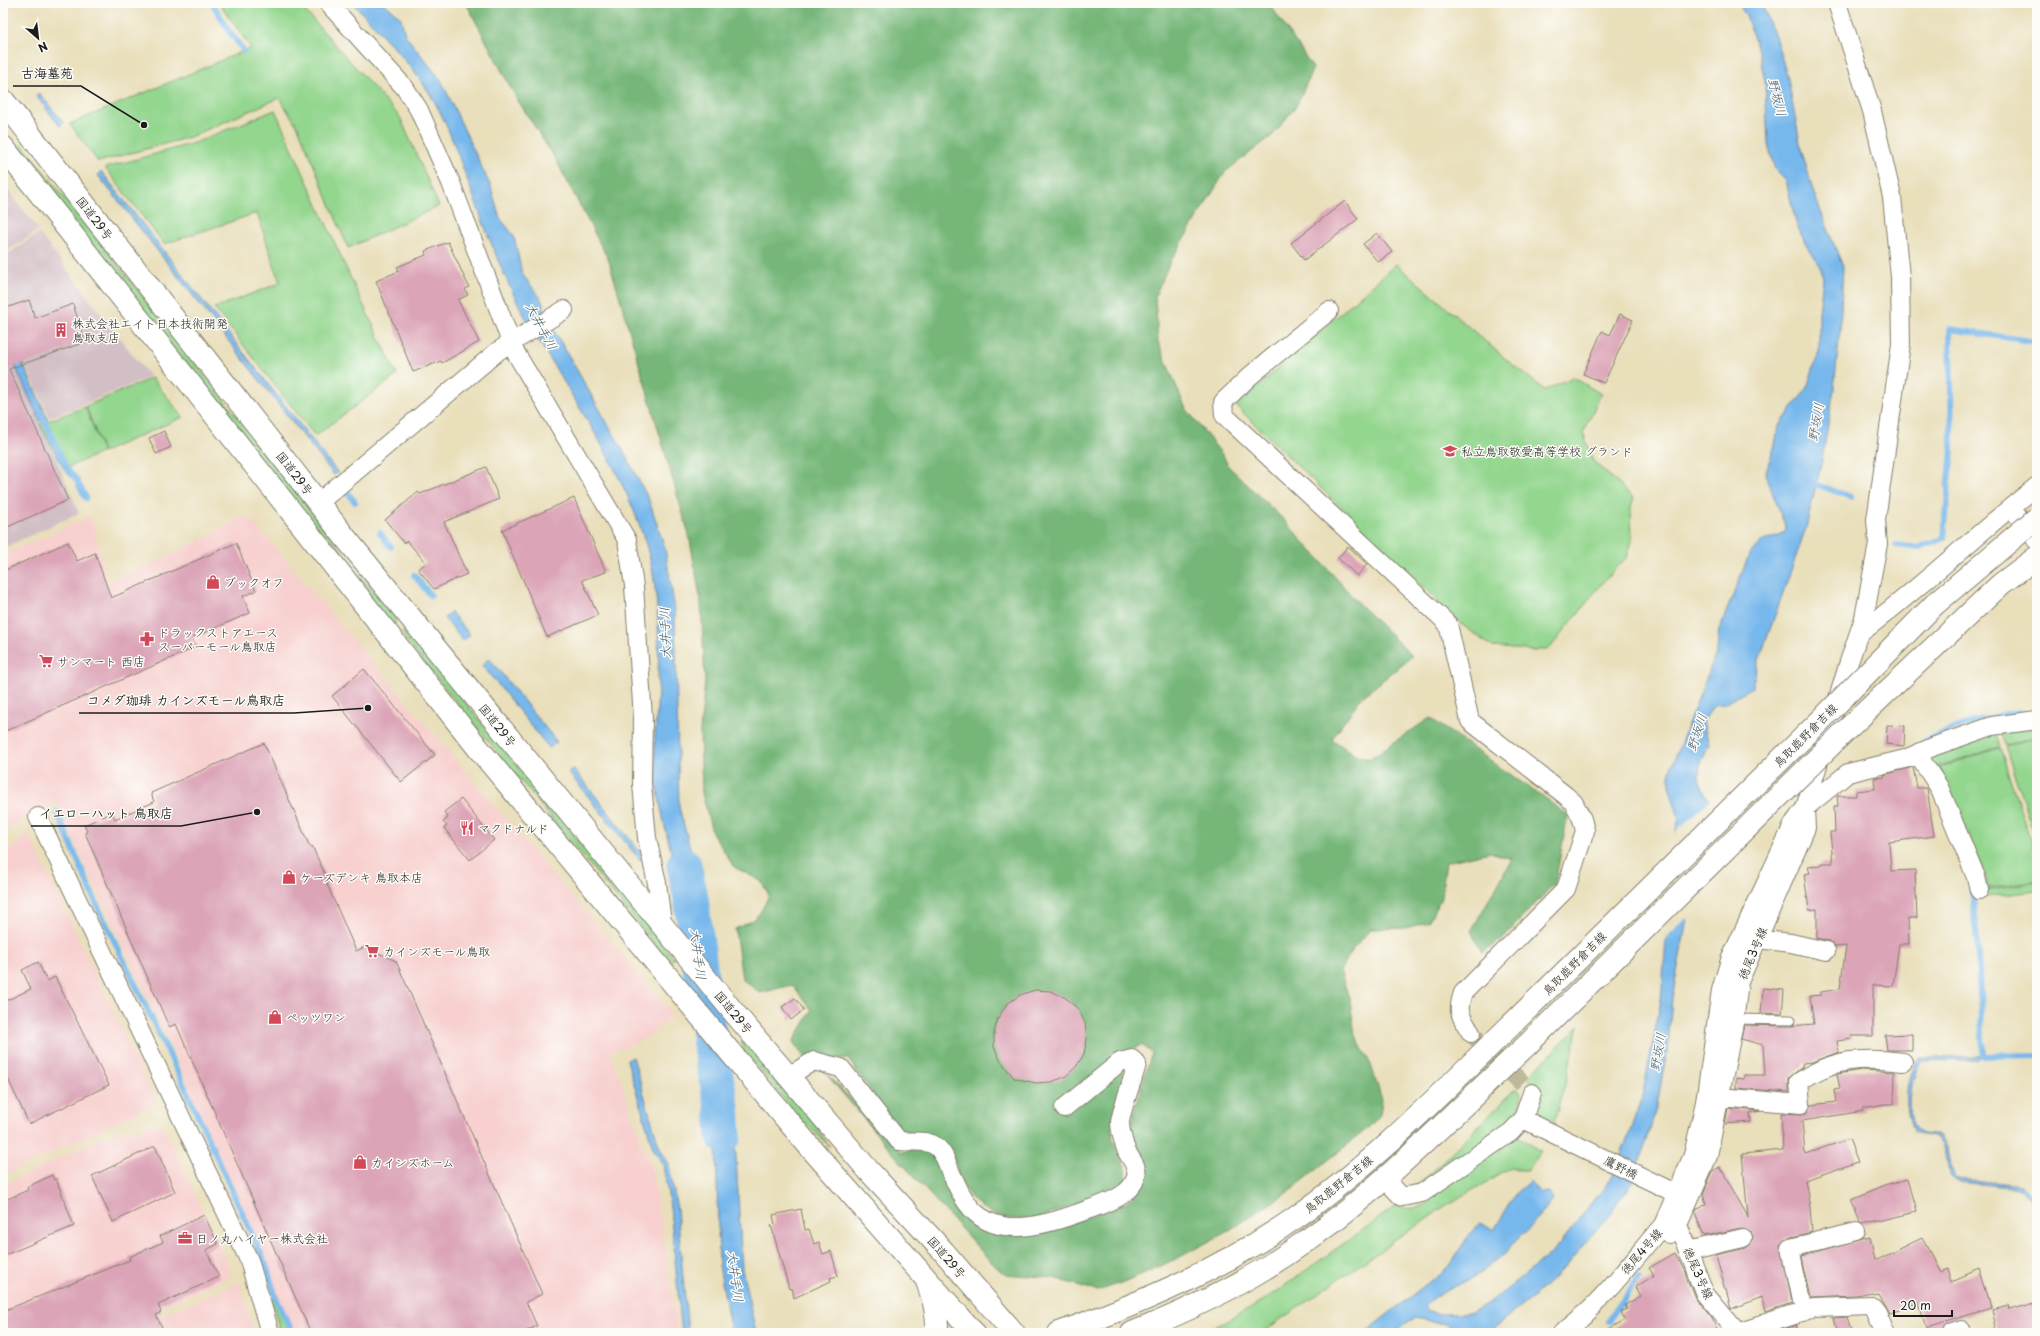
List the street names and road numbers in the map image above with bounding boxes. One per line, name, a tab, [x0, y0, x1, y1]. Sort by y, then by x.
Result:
street label: 国道29号	[72, 192, 118, 244]
street label: 国道29号	[272, 447, 318, 499]
street label: 国道29号	[475, 699, 521, 751]
street label: 鳥取鹿野倉吉線	[1769, 699, 1841, 771]
street label: 徳尾3号線	[1733, 924, 1771, 982]
street label: 鳥取鹿野倉吉線	[1538, 927, 1610, 999]
street label: 国道29号	[711, 987, 757, 1037]
street label: 鳥取鹿野倉吉線	[1300, 1151, 1376, 1217]
street label: 鷹野橋	[1601, 1151, 1641, 1183]
street label: 徳尾4号線	[1616, 1224, 1666, 1278]
street label: 国道29号	[923, 1232, 971, 1282]
street label: 徳尾3号線	[1679, 1244, 1719, 1302]

